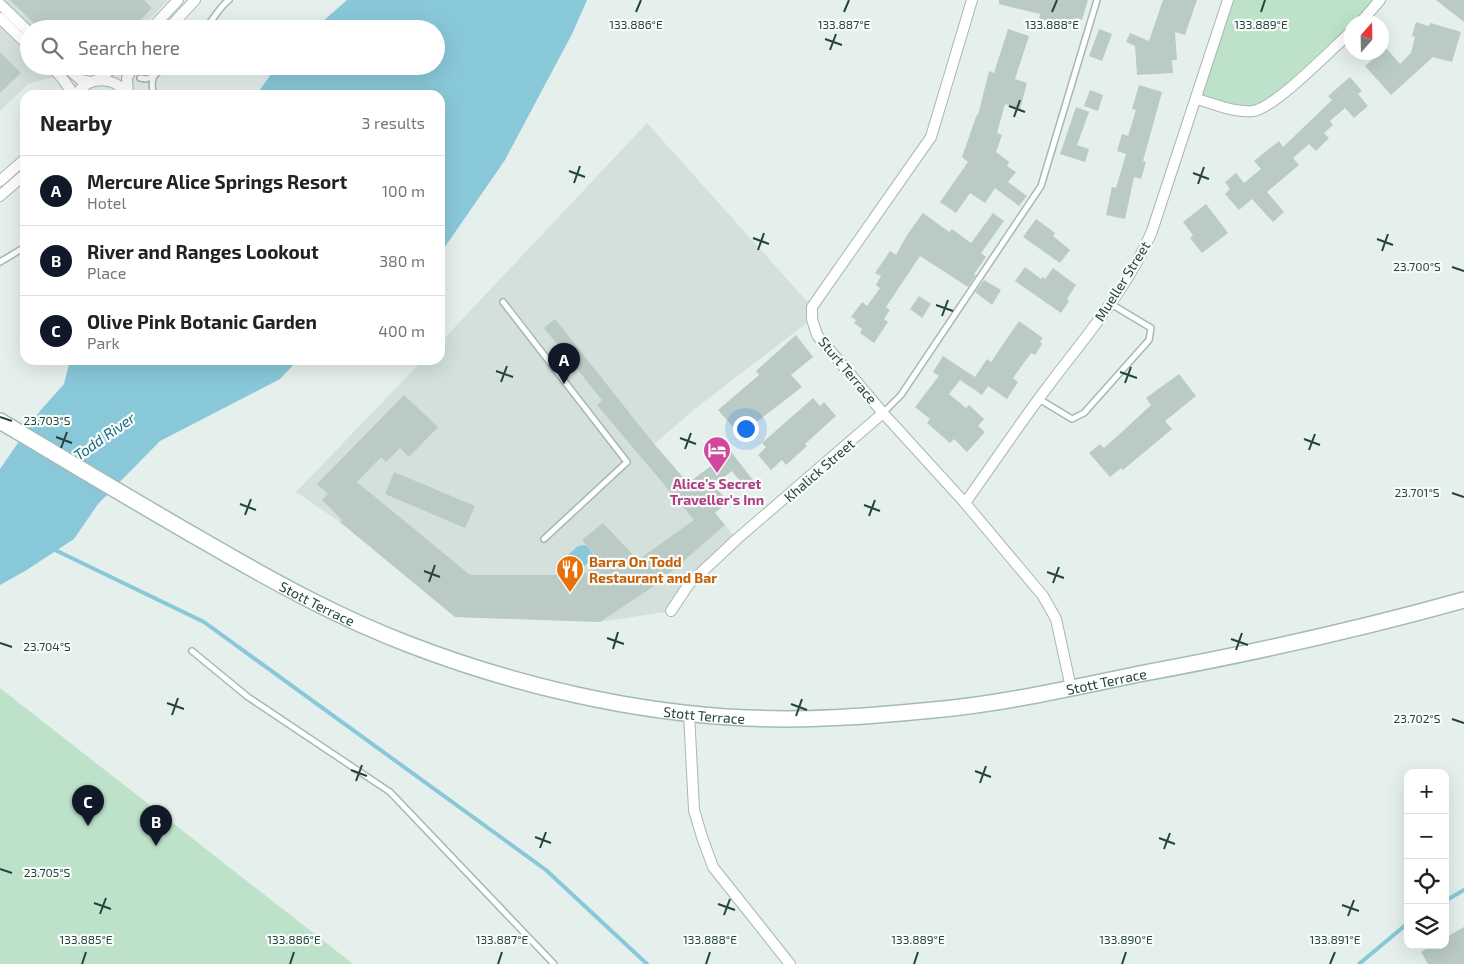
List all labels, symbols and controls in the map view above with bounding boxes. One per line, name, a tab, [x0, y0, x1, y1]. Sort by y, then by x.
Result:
north arrow	[1344, 15, 1389, 60]
text: 133.886°E	[609, 17, 663, 31]
text: 133.887°E	[818, 17, 871, 31]
text: 133.888°E	[1025, 17, 1079, 31]
text: 133.889°E	[1234, 17, 1288, 31]
search box	[20, 20, 445, 75]
icon: search	[38, 34, 66, 62]
text: Search here	[78, 36, 180, 59]
text: Nearby	[40, 110, 112, 135]
text: 3 results	[362, 113, 425, 132]
text: Mercure Alice Springs Resort	[87, 170, 347, 193]
text: A	[51, 181, 61, 200]
text: 100 m	[382, 181, 425, 200]
text: Hotel	[87, 193, 126, 212]
street label: Mueller Street	[1091, 238, 1153, 324]
text: River and Ranges Lookout	[87, 240, 319, 263]
text: B	[51, 251, 61, 270]
text: 380 m	[379, 251, 425, 270]
text: 23.700°S	[1393, 259, 1441, 273]
text: Place	[87, 263, 126, 282]
text: Olive Pink Botanic Garden	[87, 310, 317, 333]
text: C	[51, 321, 61, 340]
text: 400 m	[378, 321, 425, 340]
text: Park	[87, 333, 120, 352]
street label: Sturt Terrace	[815, 333, 881, 407]
pin: A	[548, 343, 580, 384]
water label: Todd River	[70, 408, 139, 464]
text: 23.703°S	[24, 413, 71, 427]
your location	[733, 416, 759, 442]
hotel icon: Alice's Secret Traveller's Inn	[702, 435, 732, 474]
street label: Khalick Street	[780, 435, 858, 505]
place label: Alice's Secret Traveller's Inn	[670, 475, 764, 508]
text: 23.701°S	[1395, 485, 1440, 499]
place label: Barra On Todd Restaurant and Bar	[589, 553, 717, 586]
restaurant icon: Barra On Todd Restaurant and Bar	[555, 554, 585, 593]
street label: Stott Terrace	[277, 577, 358, 629]
text: 23.704°S	[23, 639, 71, 653]
street label: Stott Terrace	[1064, 664, 1148, 697]
street label: Stott Terrace	[662, 702, 745, 726]
text: 23.702°S	[1394, 711, 1441, 725]
map controls	[1404, 769, 1449, 949]
button: +	[1404, 769, 1449, 814]
pin: C	[72, 785, 104, 826]
pin: B	[140, 805, 172, 846]
button: −	[1404, 814, 1449, 859]
button: locate	[1404, 859, 1449, 904]
text: 23.705°S	[24, 865, 71, 879]
button: layers	[1404, 904, 1449, 949]
text: 133.885°E	[60, 932, 113, 946]
text: 133.886°E	[267, 932, 321, 946]
text: 133.887°E	[476, 932, 529, 946]
text: 133.888°E	[683, 932, 737, 946]
text: 133.889°E	[891, 932, 945, 946]
text: 133.890°E	[1099, 932, 1153, 946]
text: 133.891°E	[1310, 932, 1361, 946]

